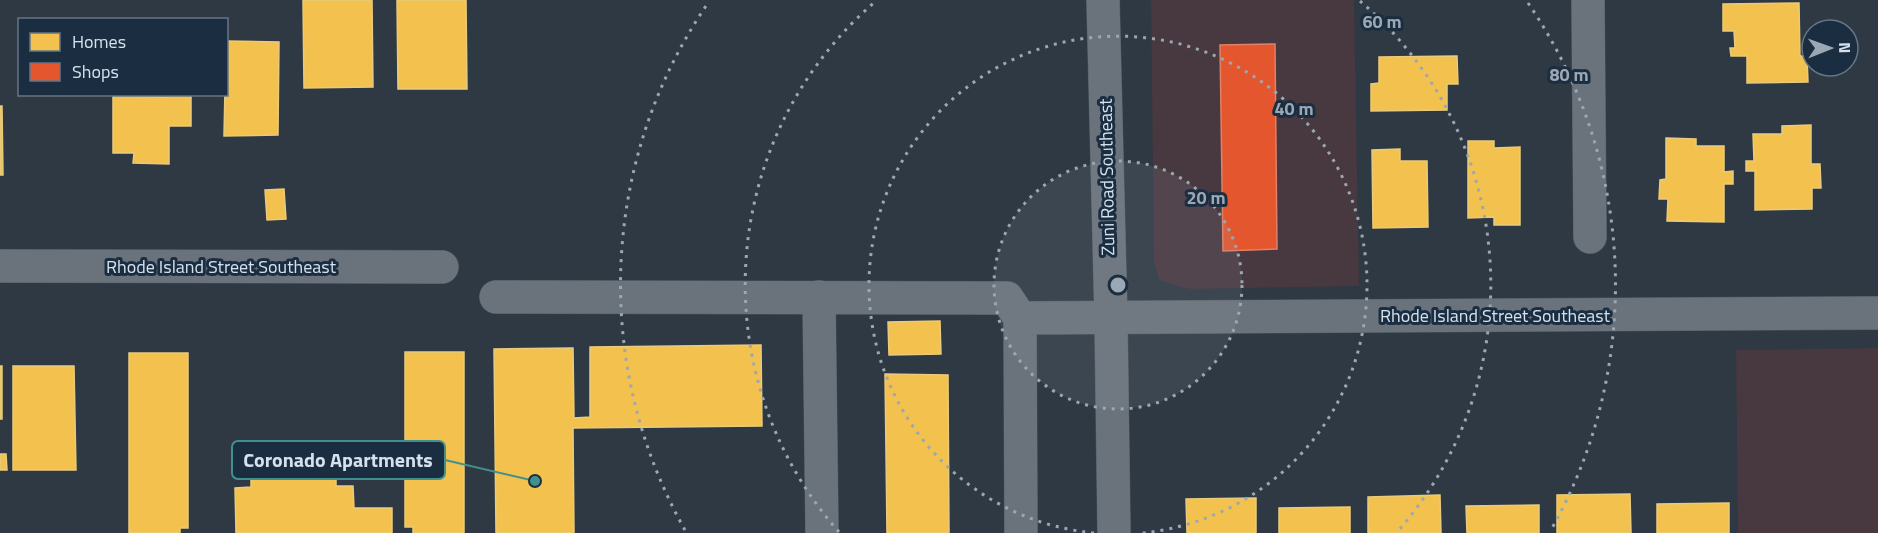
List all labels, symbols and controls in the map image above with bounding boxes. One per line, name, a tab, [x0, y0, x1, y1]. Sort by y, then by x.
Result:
text: 60 m	[1362, 8, 1402, 35]
legend	[18, 18, 228, 96]
north arrow	[1800, 18, 1860, 78]
text: Homes	[72, 28, 126, 55]
text: N	[1833, 42, 1857, 53]
text: Shops	[72, 58, 119, 85]
text: 80 m	[1549, 61, 1589, 88]
text: 40 m	[1274, 95, 1314, 122]
street label: Zuni Road Southeast	[1092, 98, 1121, 256]
text: 20 m	[1186, 184, 1226, 211]
street label: Rhode Island Street Southeast	[106, 253, 337, 280]
centre of rings	[1108, 275, 1128, 295]
street label: Rhode Island Street Southeast	[1380, 302, 1611, 329]
callout: Coronado Apartments	[232, 441, 445, 479]
text: Coronado Apartments	[243, 444, 433, 475]

